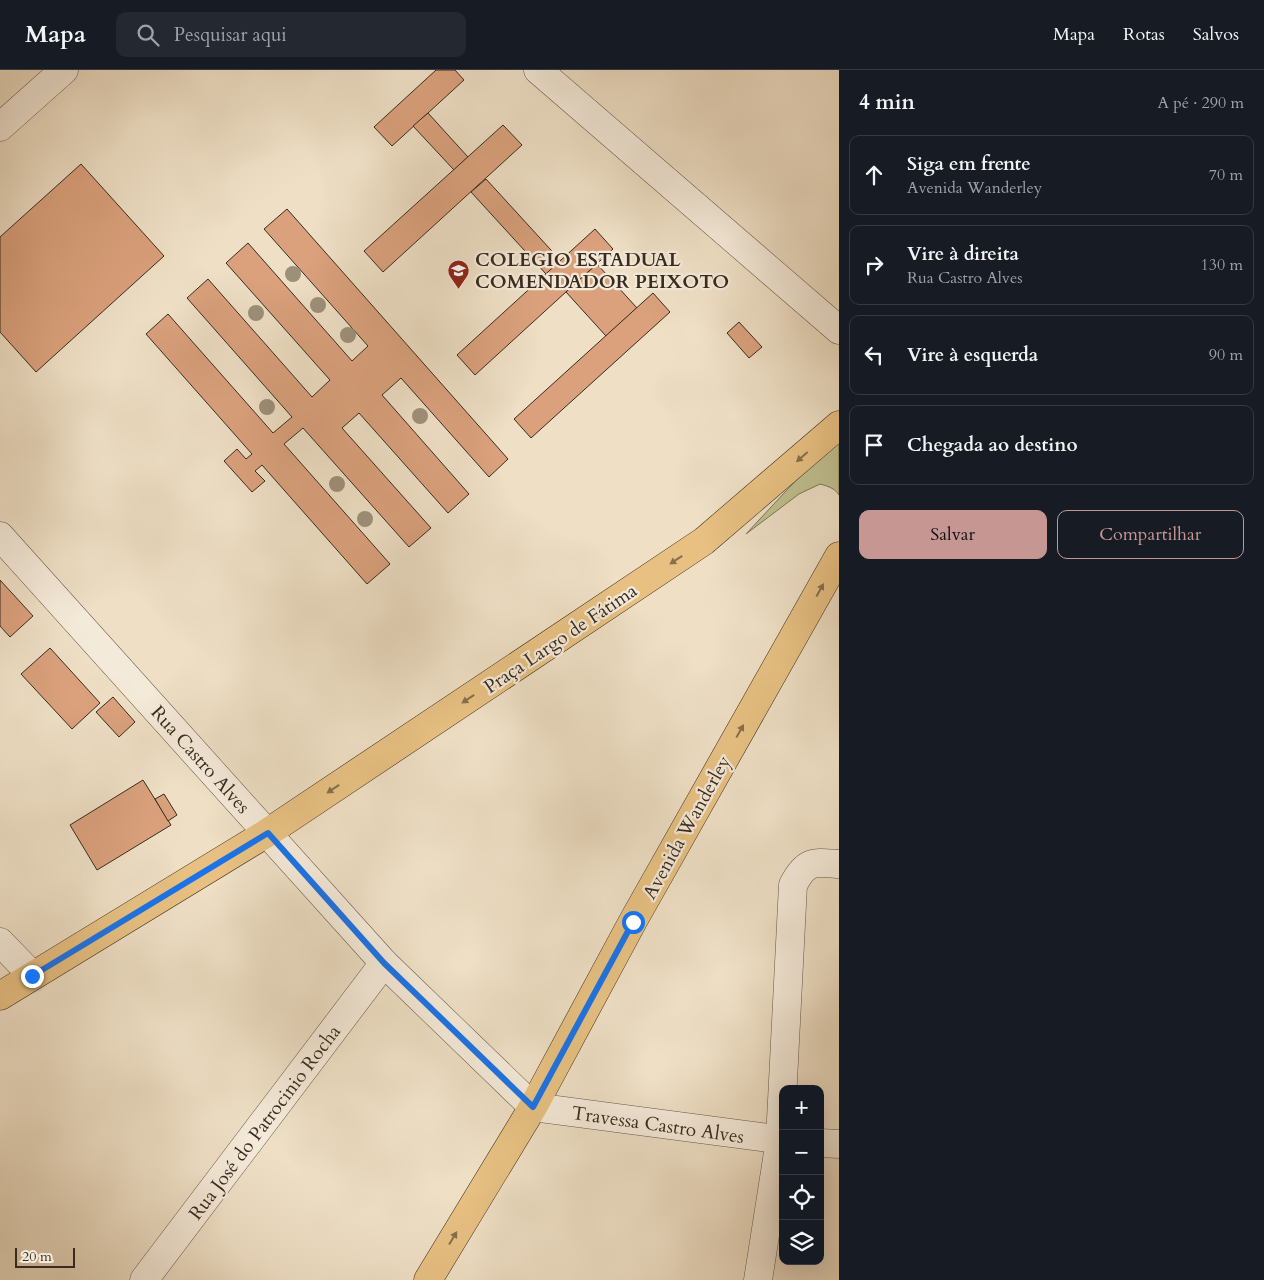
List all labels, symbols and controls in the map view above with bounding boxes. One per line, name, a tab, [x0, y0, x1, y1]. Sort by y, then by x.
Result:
search box	[116, 12, 466, 57]
text: Mapa	[25, 18, 86, 51]
icon: search	[134, 21, 162, 49]
text: Pesquisar aqui	[174, 22, 287, 48]
text: Mapa	[1053, 22, 1095, 47]
text: Rotas	[1123, 22, 1165, 47]
text: Salvos	[1193, 22, 1239, 47]
text: 4 min	[859, 88, 915, 117]
text: A pé · 290 m	[1157, 92, 1244, 114]
text: Siga em frente	[907, 151, 1031, 177]
icon: ahead	[860, 161, 888, 189]
text: 70 m	[1209, 164, 1243, 186]
text: Avenida Wanderley	[907, 177, 1042, 199]
text: Vire à direita	[907, 241, 1019, 267]
place label: COLEGIO ESTADUAL COMENDADOR PEIXOTO	[475, 247, 729, 295]
icon: right	[860, 251, 888, 279]
text: 130 m	[1201, 254, 1243, 276]
school or university icon: COLEGIO ESTADUAL COMENDADOR PEIXOTO	[447, 258, 471, 289]
text: Rua Castro Alves	[907, 267, 1023, 289]
icon: left	[860, 341, 888, 369]
text: Vire à esquerda	[907, 342, 1038, 368]
text: 90 m	[1209, 344, 1243, 366]
icon: arrive	[860, 431, 888, 459]
text: Chegada ao destino	[907, 432, 1078, 458]
one-way arrow	[796, 451, 808, 462]
button: Salvar	[859, 510, 1047, 559]
button: Compartilhar	[1057, 510, 1244, 559]
one-way arrow	[670, 555, 683, 564]
street label: Praça Largo de Fátima	[479, 578, 642, 700]
one-way arrow	[816, 583, 824, 597]
one-way arrow	[462, 694, 475, 703]
street label: Rua Castro Alves	[145, 700, 256, 819]
one-way arrow	[736, 724, 744, 739]
street label: Avenida Wanderley	[637, 751, 737, 904]
one-way arrow	[327, 784, 340, 794]
route start	[622, 911, 645, 934]
route end	[21, 965, 44, 988]
street label: Rua José do Patrocinio Rocha	[183, 1020, 347, 1226]
map controls	[779, 1085, 824, 1265]
button: +	[779, 1085, 824, 1130]
street label: Travessa Castro Alves	[570, 1100, 746, 1150]
button: −	[779, 1130, 824, 1175]
button: locate	[779, 1175, 824, 1220]
button: layers	[779, 1220, 824, 1265]
one-way arrow	[449, 1232, 458, 1245]
scale bar	[15, 1245, 75, 1268]
text: 20 m	[22, 1247, 52, 1266]

